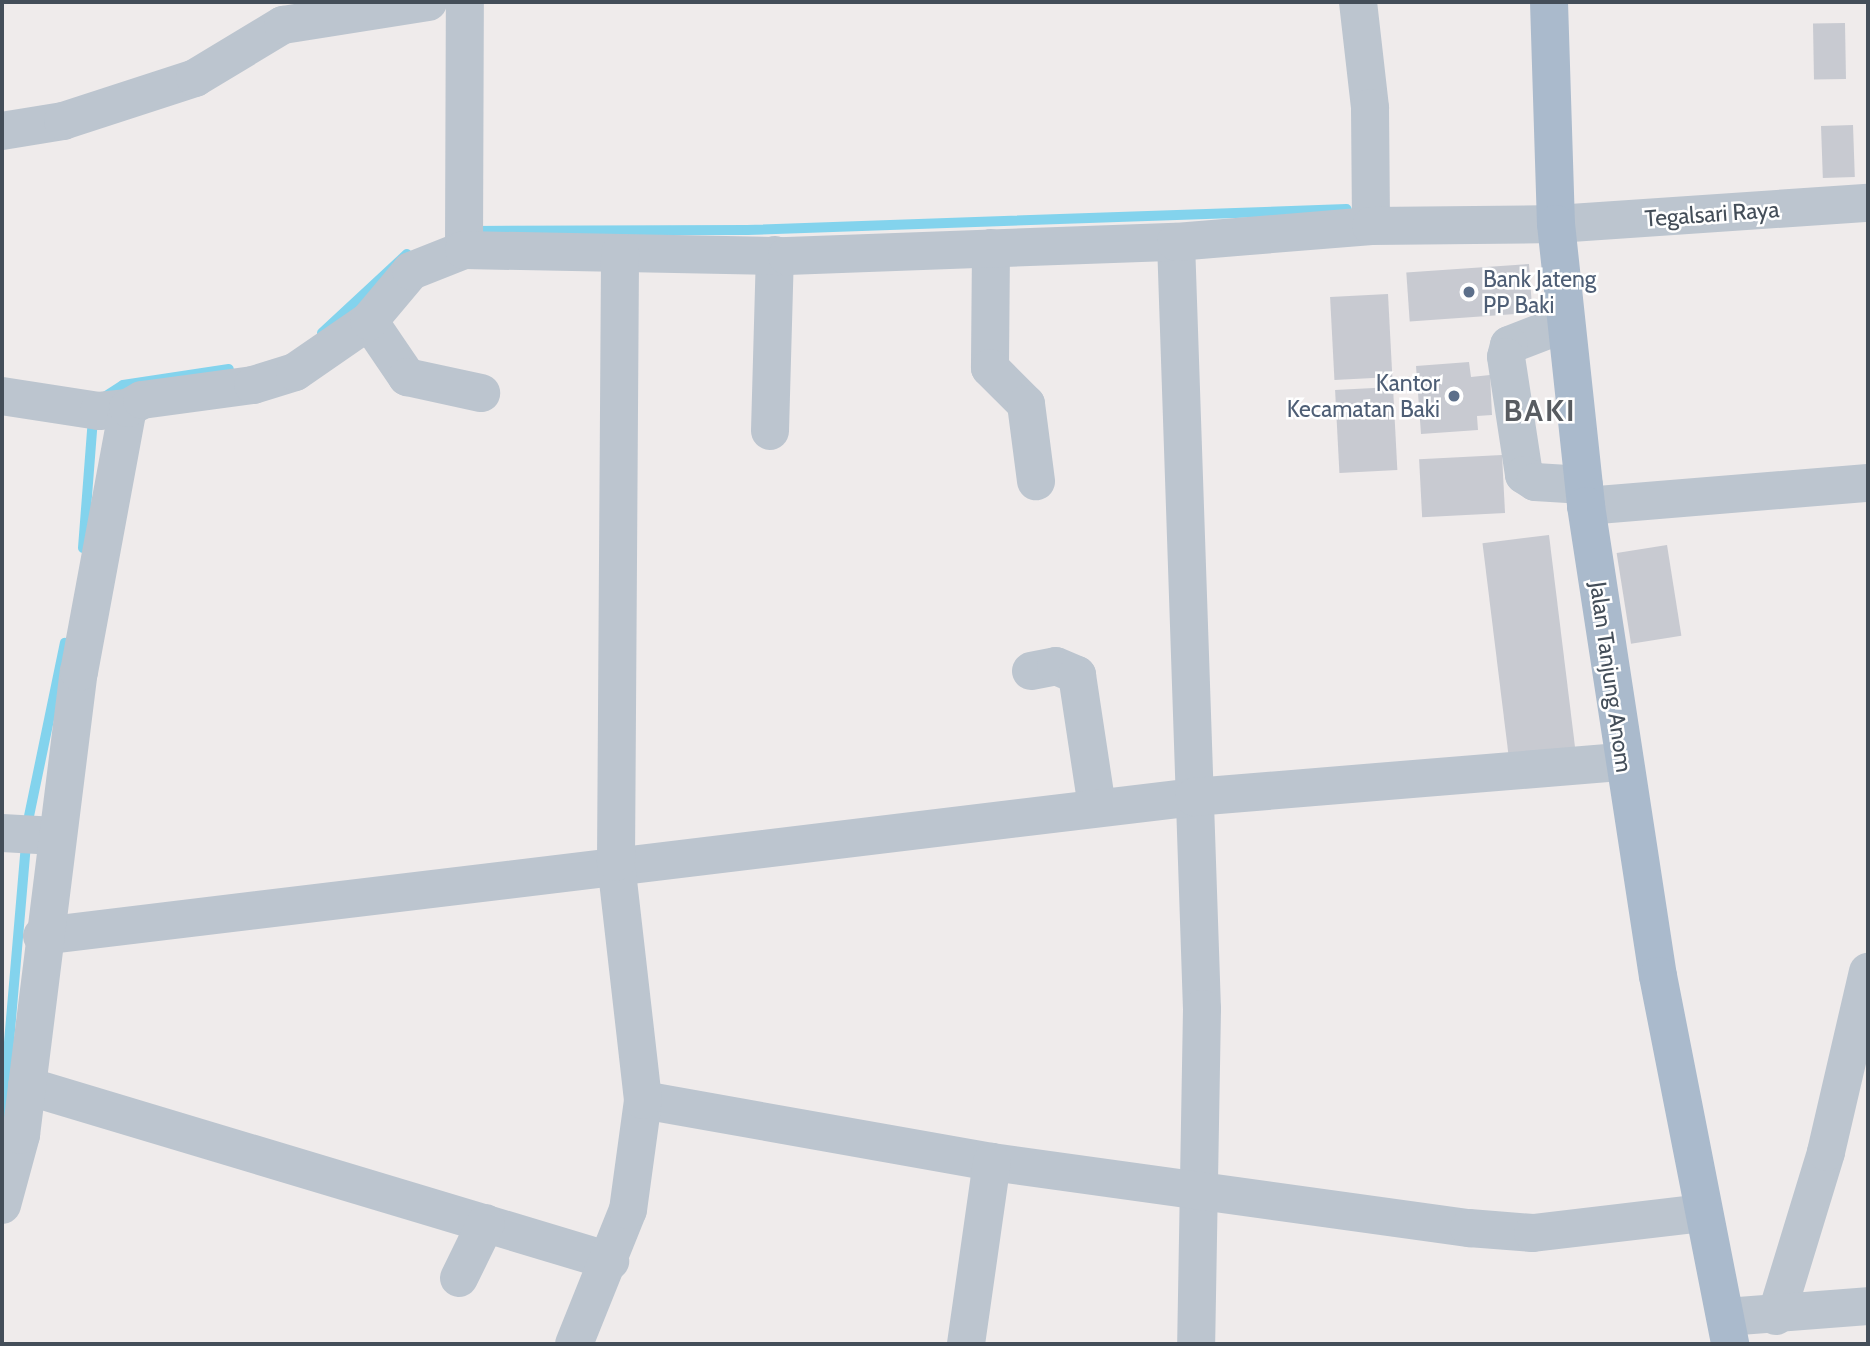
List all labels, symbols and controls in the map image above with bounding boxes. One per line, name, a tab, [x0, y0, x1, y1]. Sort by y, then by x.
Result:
street label: Tegalsari Raya	[1644, 196, 1780, 232]
place label: Bank Jateng PP Baki	[1483, 265, 1596, 319]
marker: Bank Jateng PP Baki	[1461, 284, 1477, 300]
place label: Kantor Kecamatan Baki	[1287, 369, 1440, 423]
marker: Kantor Kecamatan Baki	[1446, 388, 1462, 404]
district label: BAKI	[1504, 393, 1576, 429]
street label: Jalan Tanjung Anom	[1584, 580, 1638, 774]

